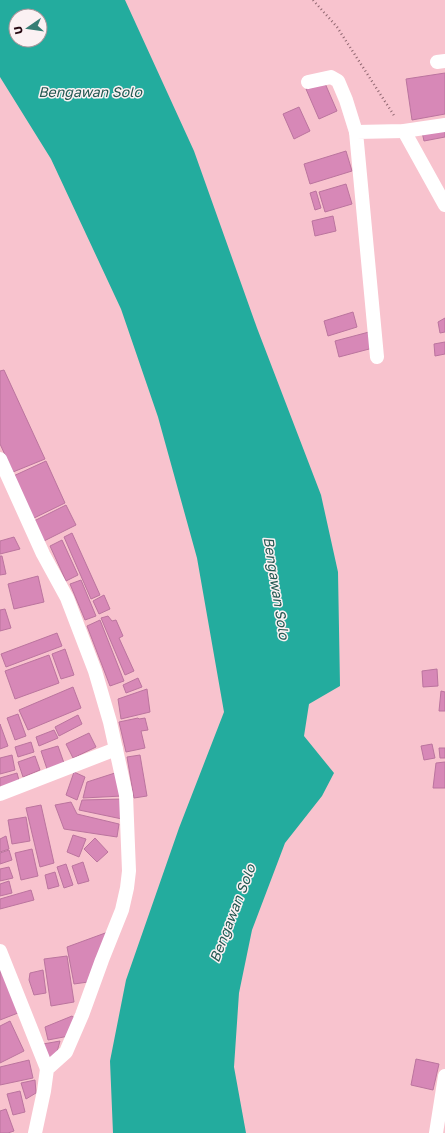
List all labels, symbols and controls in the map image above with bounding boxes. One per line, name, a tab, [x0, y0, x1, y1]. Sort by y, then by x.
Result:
north arrow	[8, 8, 48, 48]
text: U	[11, 25, 25, 36]
water label: Bengawan Solo	[38, 83, 143, 100]
water label: Bengawan Solo	[260, 535, 294, 642]
water label: Bengawan Solo	[205, 860, 259, 964]

